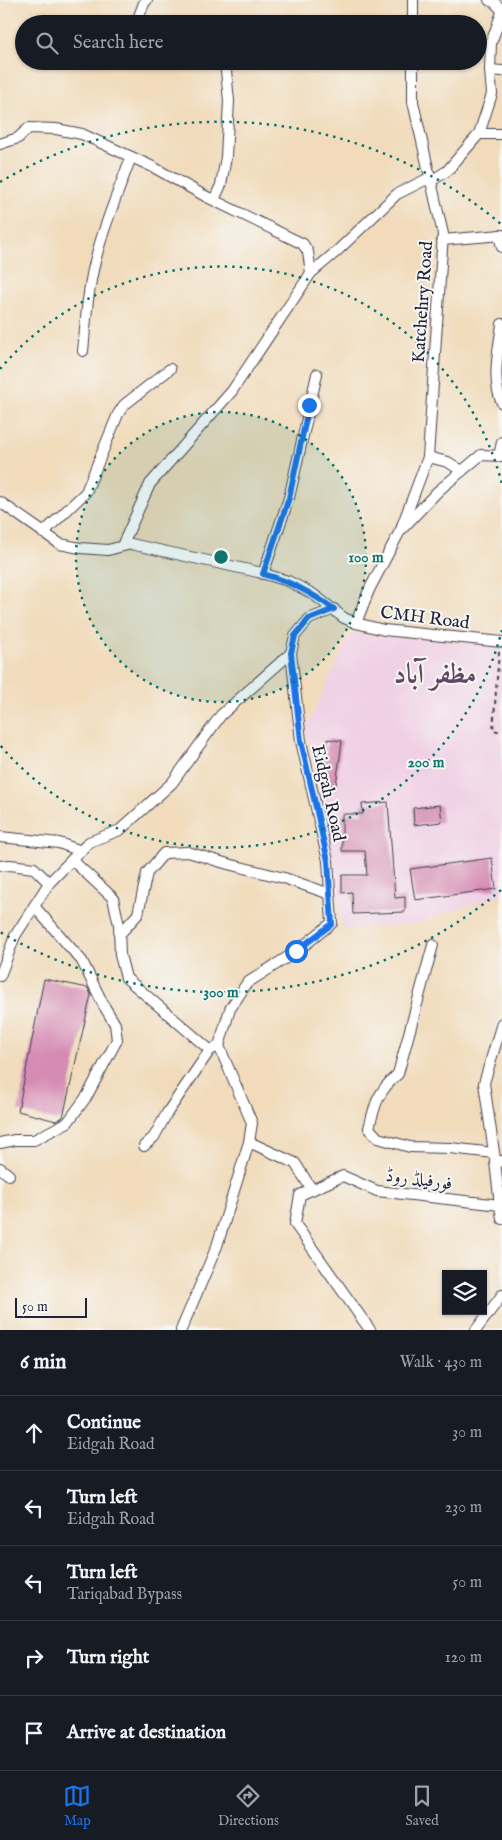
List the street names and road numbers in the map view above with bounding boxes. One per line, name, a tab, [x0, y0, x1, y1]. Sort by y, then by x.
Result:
street label: Katchehry Road	[408, 240, 439, 364]
street label: CMH Road	[379, 602, 471, 635]
street label: Eidgah Road	[305, 743, 350, 844]
street label: فورفیلڈ روڈ	[384, 1165, 453, 1196]

